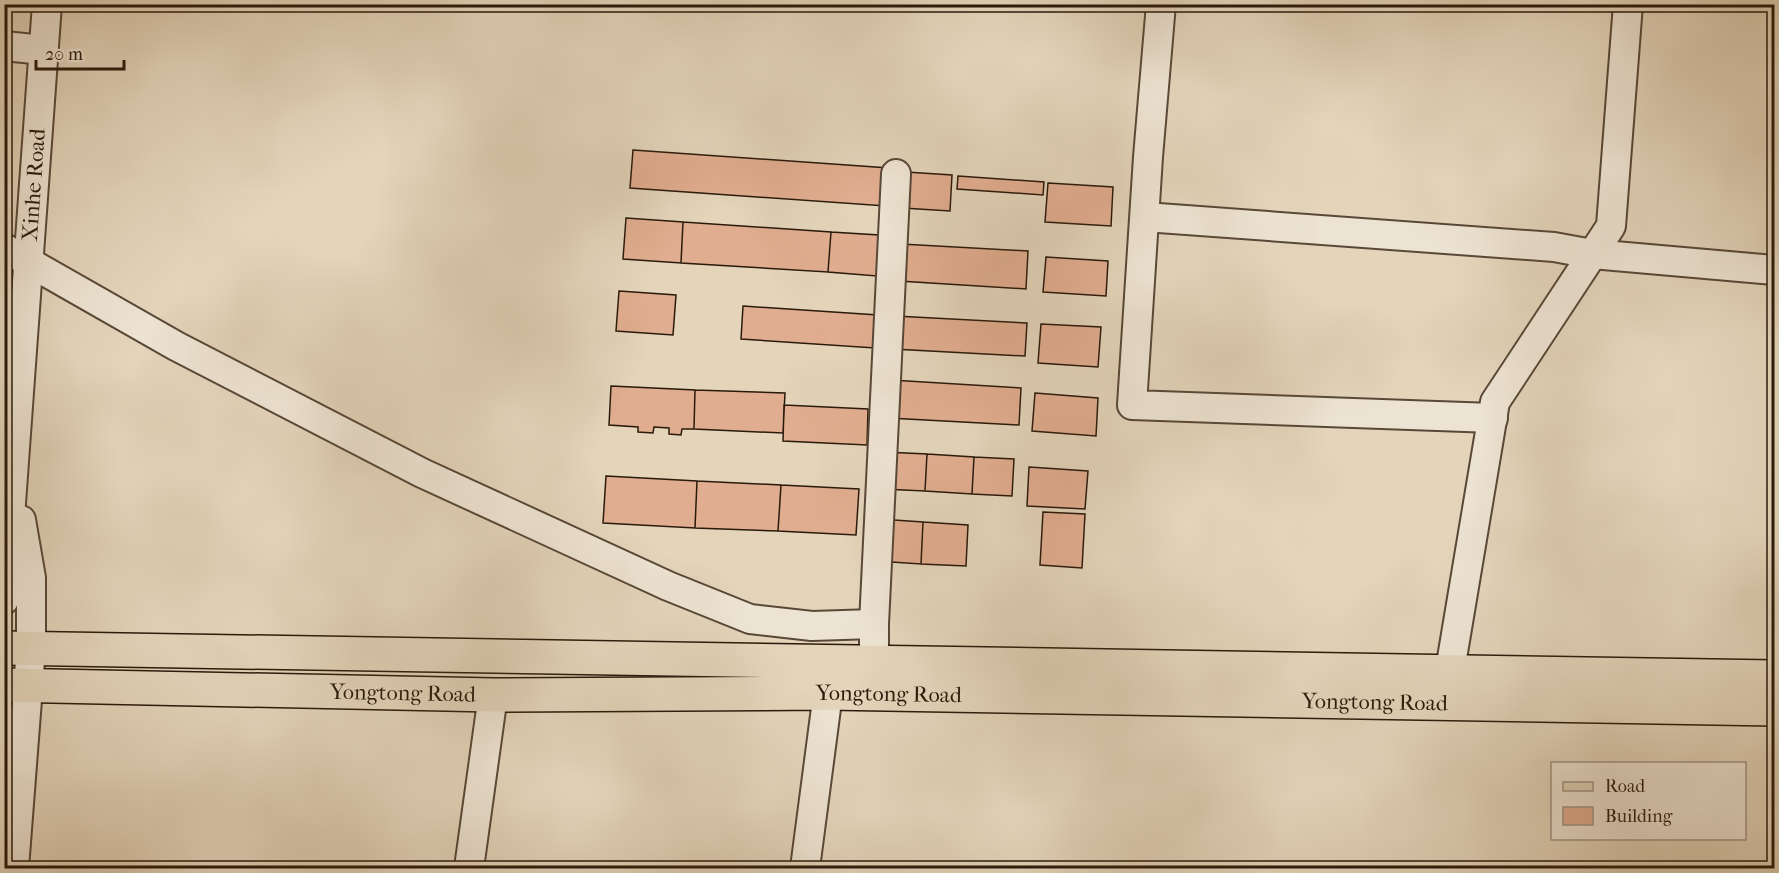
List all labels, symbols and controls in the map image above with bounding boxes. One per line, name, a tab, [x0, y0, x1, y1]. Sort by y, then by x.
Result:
scale bar	[36, 33, 124, 71]
text: 20 m	[45, 44, 83, 65]
street label: Xinhe Road	[17, 127, 51, 243]
street label: Yongtong Road	[329, 679, 477, 708]
street label: Yongtong Road	[815, 680, 963, 708]
street label: Yongtong Road	[1301, 688, 1449, 716]
legend	[1551, 762, 1746, 840]
text: Road	[1605, 776, 1645, 797]
text: Building	[1605, 806, 1673, 827]

